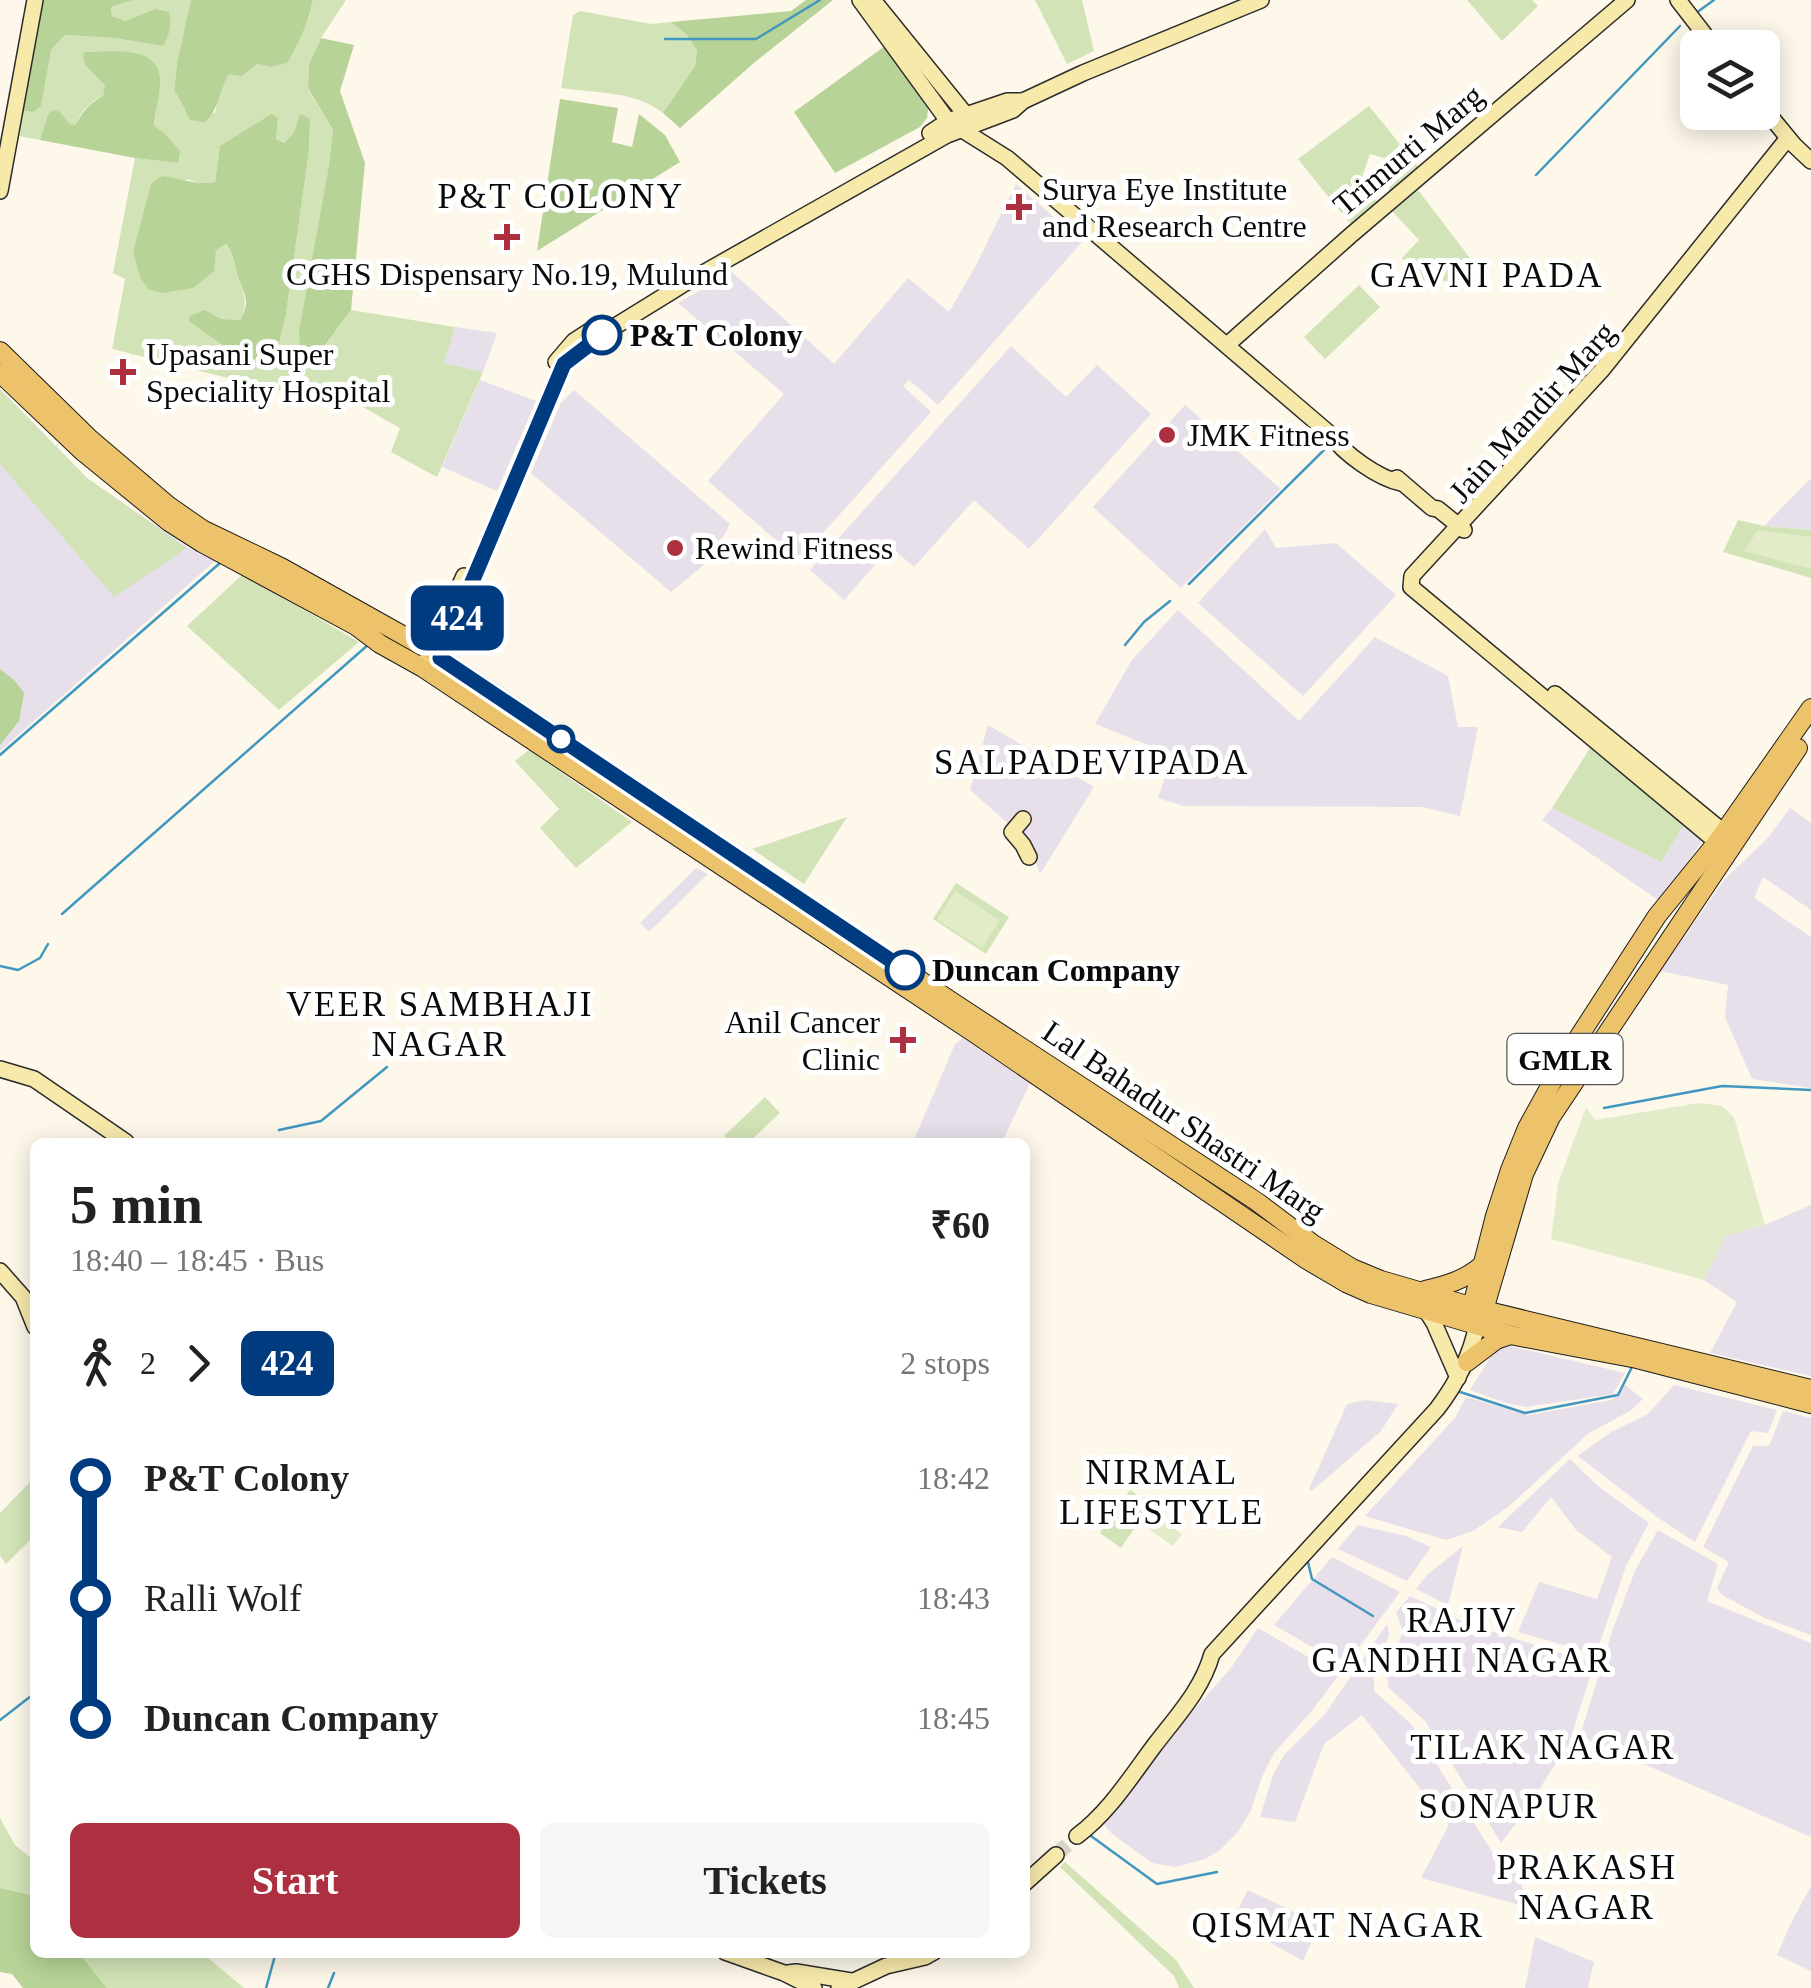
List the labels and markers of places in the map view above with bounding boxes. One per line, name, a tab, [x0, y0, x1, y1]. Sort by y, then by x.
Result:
place label: Surya Eye Institute and Research Centre	[1042, 171, 1307, 244]
marker: Surya Eye Institute and Research Centre	[1006, 194, 1032, 220]
marker: CGHS Dispensary No.19, Mulund	[494, 224, 520, 250]
place label: CGHS Dispensary No.19, Mulund	[286, 256, 728, 292]
marker: P&T Colony	[583, 316, 621, 354]
place label: P&T Colony	[630, 317, 803, 353]
place label: Upasani Super Speciality Hospital	[146, 336, 391, 409]
marker: Upasani Super Speciality Hospital	[110, 359, 136, 385]
place label: JMK Fitness	[1187, 417, 1350, 453]
marker: JMK Fitness	[1156, 424, 1178, 446]
place label: Rewind Fitness	[695, 530, 893, 566]
marker: Rewind Fitness	[664, 537, 686, 559]
unlabelled marker	[548, 726, 574, 752]
marker: Duncan Company	[886, 951, 924, 989]
place label: Duncan Company	[932, 952, 1180, 988]
place label: Anil Cancer Clinic	[725, 1004, 880, 1077]
marker: Anil Cancer Clinic	[890, 1027, 916, 1053]

